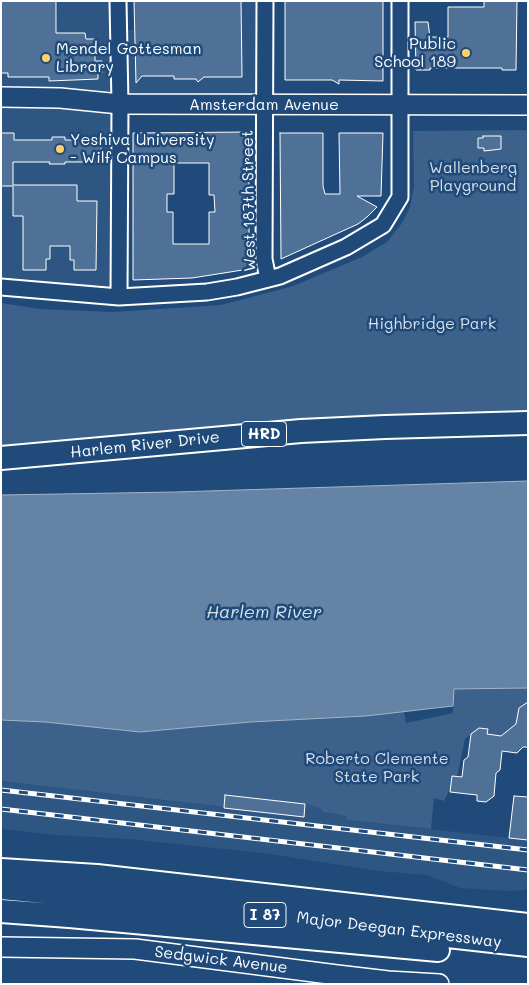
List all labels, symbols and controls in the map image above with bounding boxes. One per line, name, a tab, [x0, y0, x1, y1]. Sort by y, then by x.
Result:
place label: Public School 189	[374, 34, 456, 72]
place label: Mendel Gottesman Library	[56, 39, 201, 77]
marker: Public School 189	[460, 47, 472, 59]
marker: Mendel Gottesman Library	[40, 52, 52, 64]
street label: Amsterdam Avenue	[189, 95, 339, 115]
place label: Yeshiva University - Wilf Campus	[70, 130, 215, 168]
street label: West 187th Street	[238, 130, 260, 272]
marker: Yeshiva University - Wilf Campus	[54, 143, 66, 155]
park label: Wallenberg Playground	[429, 158, 517, 196]
park label: Highbridge Park	[368, 314, 496, 334]
road number: HRD	[242, 422, 286, 446]
street label: Harlem River Drive	[69, 428, 221, 462]
water label: Harlem River	[206, 601, 322, 623]
park label: Roberto Clemente State Park	[305, 749, 449, 787]
road number: I 87	[244, 902, 286, 928]
street label: Major Deegan Expressway	[296, 908, 502, 952]
street label: Sedgwick Avenue	[153, 942, 289, 978]

